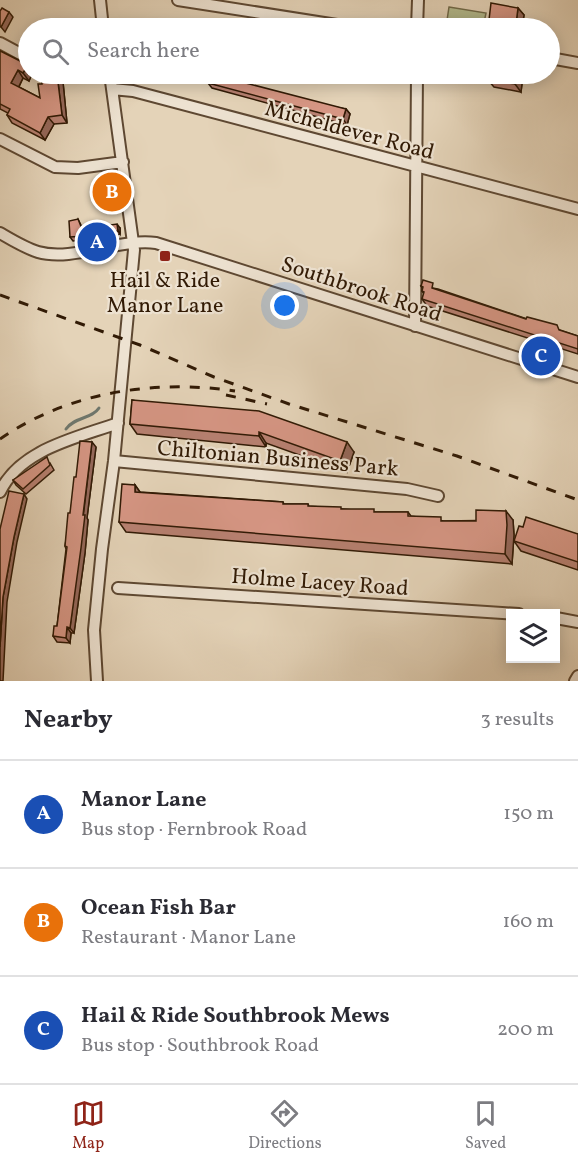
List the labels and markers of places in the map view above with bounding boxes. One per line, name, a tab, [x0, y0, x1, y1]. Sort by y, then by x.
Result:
pin: B	[92, 170, 132, 214]
pin: A	[78, 220, 116, 264]
marker: Hail & Ride Manor Lane	[158, 249, 172, 263]
place label: Hail & Ride Manor Lane	[107, 266, 223, 322]
pin: C	[522, 334, 560, 378]

